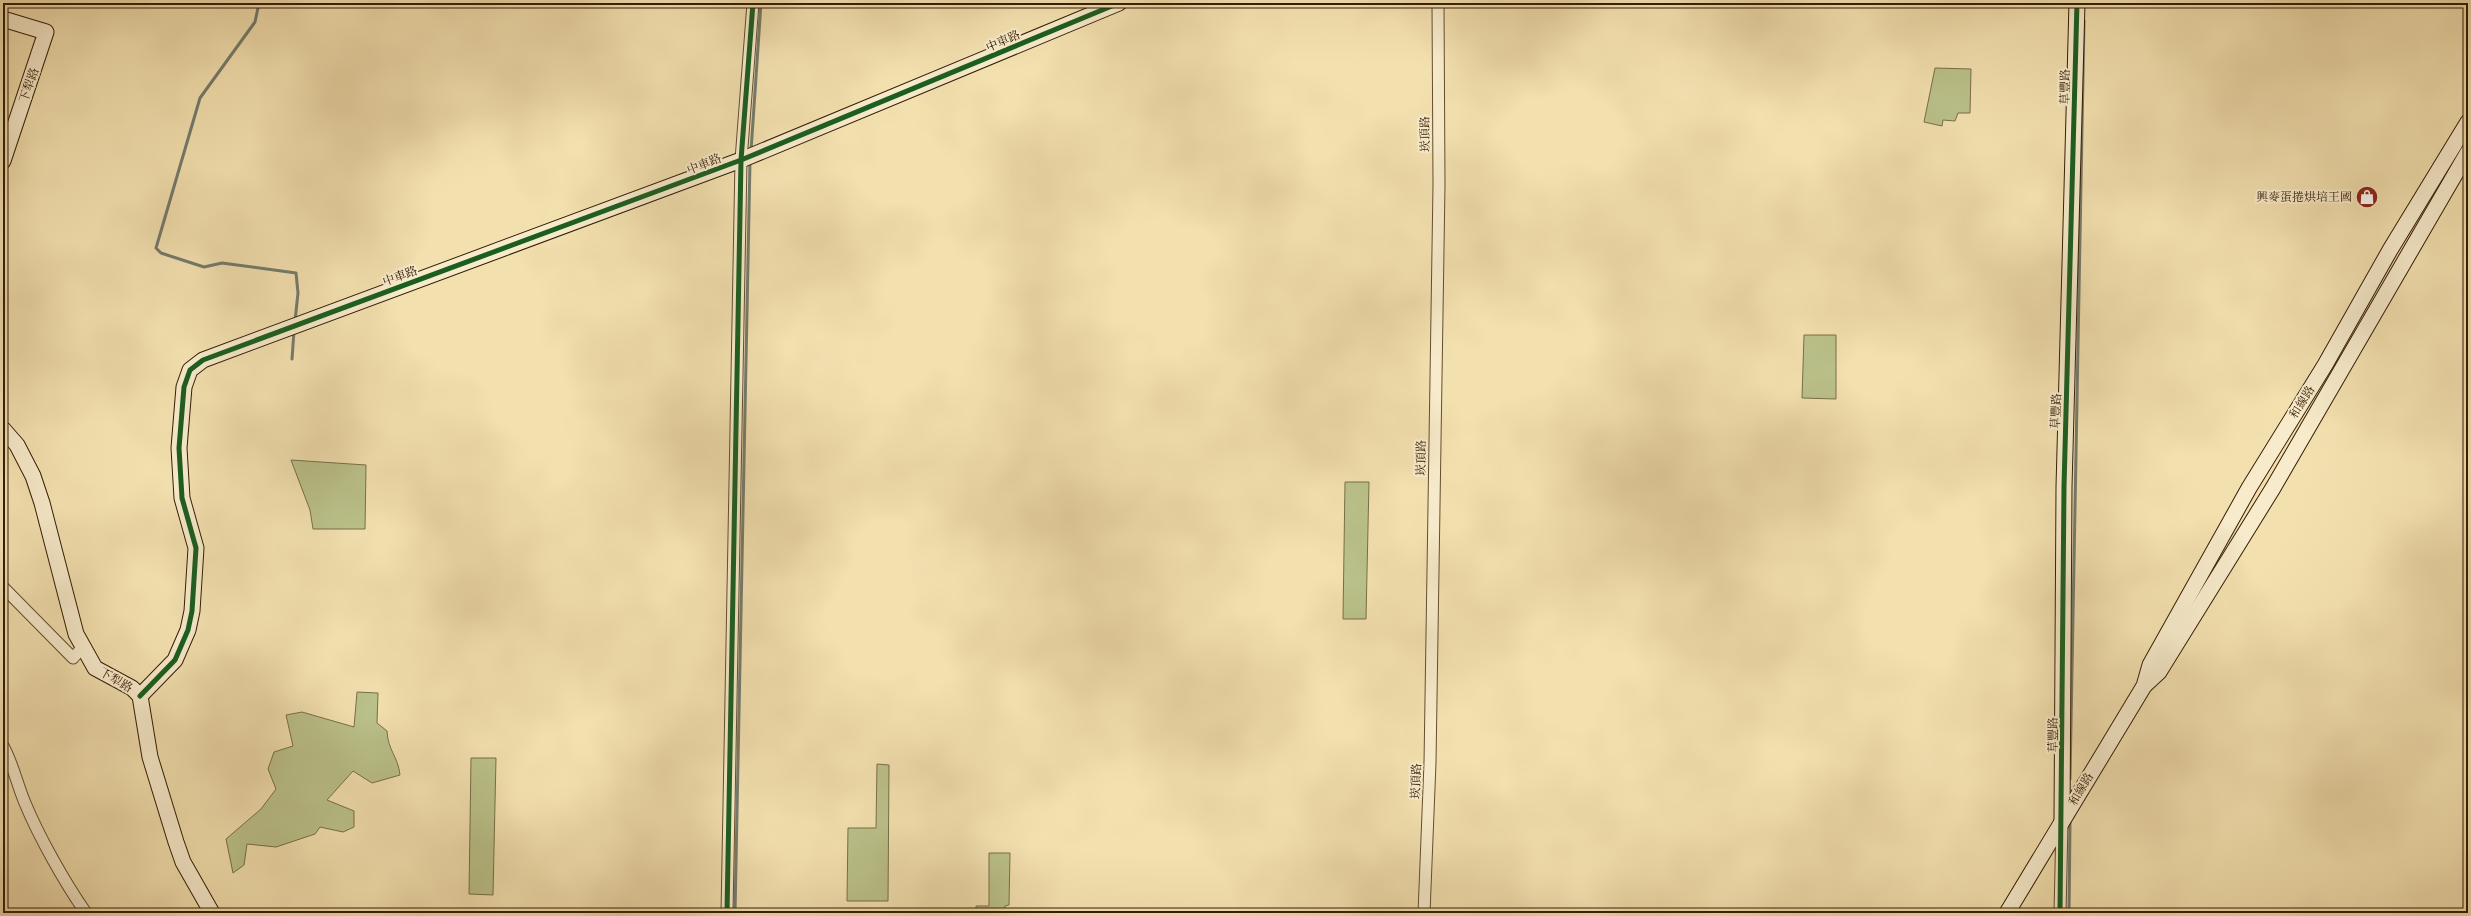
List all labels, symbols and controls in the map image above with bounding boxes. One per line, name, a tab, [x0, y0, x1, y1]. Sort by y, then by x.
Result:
street label: 中車路	[983, 27, 1022, 54]
street label: 下犁路	[16, 65, 41, 104]
street label: 草豐路	[2057, 69, 2072, 105]
street label: 崁頂路	[1417, 116, 1432, 152]
street label: 中車路	[684, 150, 723, 177]
shop icon: 興麥蛋捲烘培王國	[2354, 184, 2380, 210]
place label: 興麥蛋捲烘培王國	[2256, 189, 2352, 204]
street label: 中車路	[380, 262, 419, 289]
street label: 和線路	[2286, 382, 2317, 421]
street label: 草豐路	[2047, 393, 2064, 429]
street label: 崁頂路	[1413, 440, 1428, 476]
street label: 下犁路	[97, 664, 136, 695]
street label: 草豐路	[2045, 717, 2060, 753]
street label: 崁頂路	[1407, 763, 1424, 799]
street label: 和線路	[2065, 769, 2096, 808]

